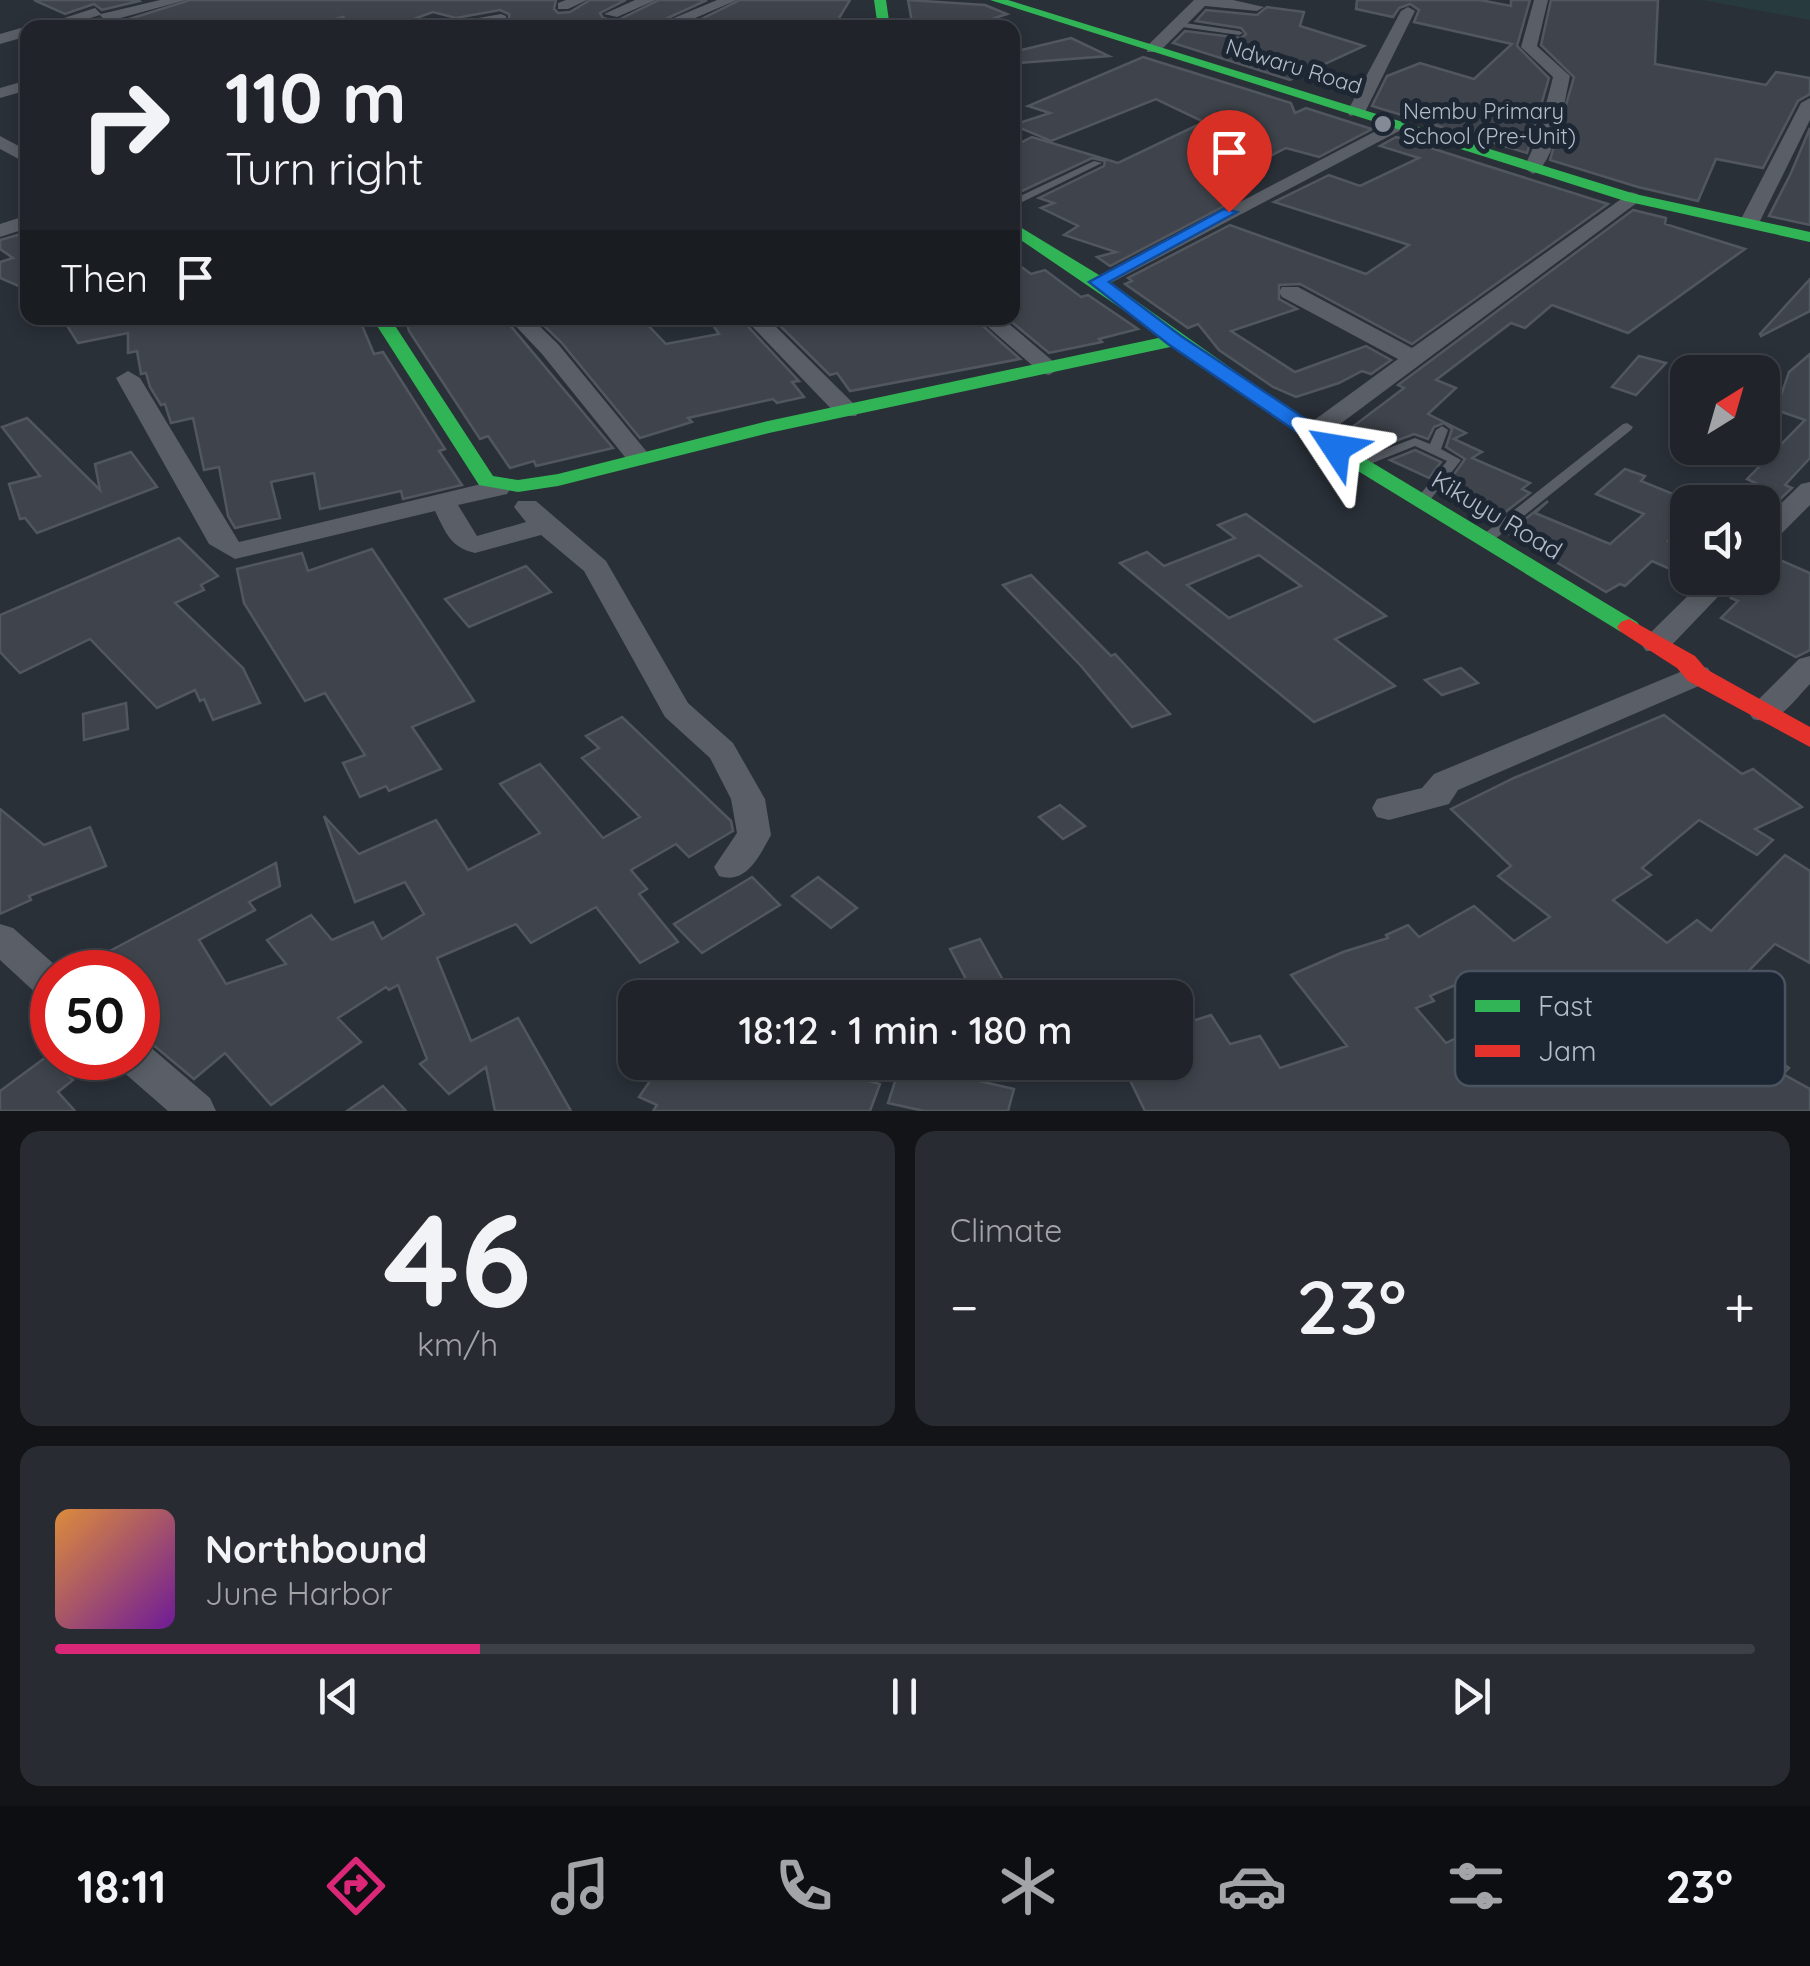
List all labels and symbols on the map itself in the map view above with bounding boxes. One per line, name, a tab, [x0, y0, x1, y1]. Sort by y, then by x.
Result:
street label: Ndwaru Road	[1223, 32, 1365, 100]
place label: Nembu Primary School (Pre-Unit)	[1403, 97, 1576, 150]
pin	[1187, 110, 1272, 213]
marker: Nembu Primary School (Pre-Unit)	[1372, 113, 1394, 135]
north arrow	[1670, 355, 1780, 465]
position arrow	[1284, 396, 1388, 500]
street label: Kikuyu Road	[1426, 463, 1568, 566]
speed limit sign: 50	[30, 950, 160, 1080]
legend	[1455, 971, 1785, 1086]
text: Fast	[1538, 988, 1593, 1023]
text: Jam	[1538, 1033, 1597, 1068]

